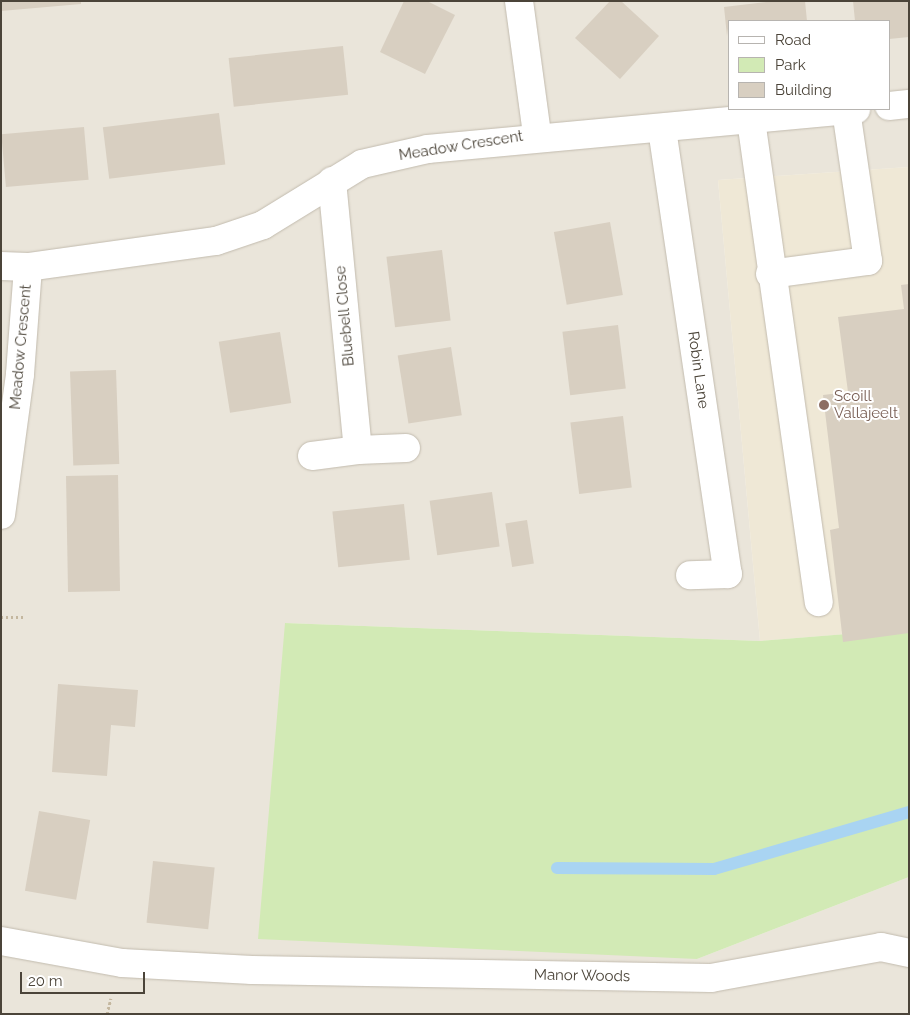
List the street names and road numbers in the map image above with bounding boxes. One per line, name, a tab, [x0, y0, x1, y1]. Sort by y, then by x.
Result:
street label: Meadow Crescent	[397, 127, 525, 165]
street label: Bluebell Close	[332, 265, 358, 367]
street label: Meadow Crescent	[7, 283, 35, 411]
street label: Robin Lane	[684, 330, 712, 410]
street label: Manor Woods	[533, 966, 631, 986]

